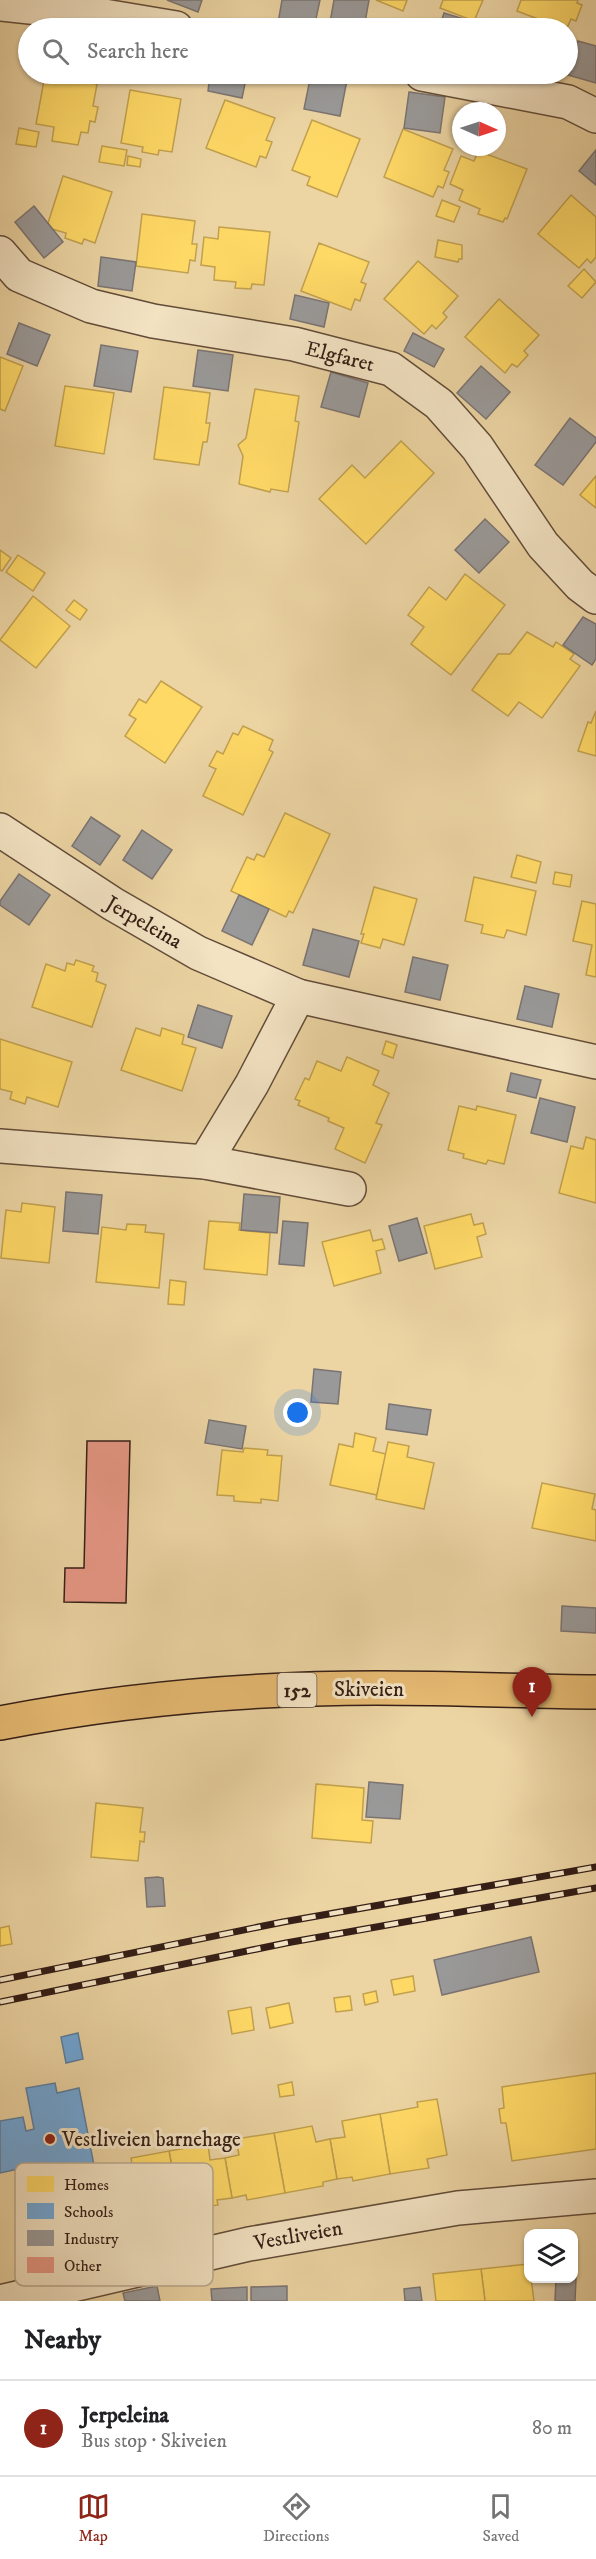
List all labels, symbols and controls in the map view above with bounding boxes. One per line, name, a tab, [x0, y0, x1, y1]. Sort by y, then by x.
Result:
search box	[18, 18, 578, 84]
icon: search	[39, 35, 72, 68]
text: Search here	[87, 38, 189, 65]
north arrow	[452, 102, 506, 156]
street label: Elgfaret	[303, 336, 377, 378]
street label: Jerpeleina	[99, 890, 186, 955]
your location	[283, 1398, 312, 1427]
pin: 1	[512, 1668, 552, 1717]
road number: 152	[278, 1673, 316, 1707]
street label: Skiveien	[334, 1677, 404, 1703]
place label: Vestliveien barnehage	[61, 2127, 241, 2153]
marker: Vestliveien barnehage	[43, 2132, 57, 2146]
legend	[15, 2163, 213, 2286]
text: Homes	[64, 2175, 109, 2195]
text: Schools	[64, 2202, 113, 2222]
street label: Vestliveien	[251, 2215, 344, 2257]
text: Industry	[64, 2229, 119, 2249]
map controls	[524, 2229, 578, 2283]
button: layers	[524, 2229, 578, 2283]
text: Other	[64, 2256, 101, 2276]
text: Nearby	[24, 2324, 101, 2357]
text: Jerpeleina	[81, 2402, 169, 2429]
text: 1	[40, 2416, 47, 2441]
text: 80 m	[532, 2416, 572, 2441]
text: Bus stop · Skiveien	[81, 2429, 227, 2454]
tab: Map	[77, 2490, 110, 2546]
tab: Directions	[263, 2490, 329, 2546]
tab: Saved	[483, 2490, 519, 2546]

